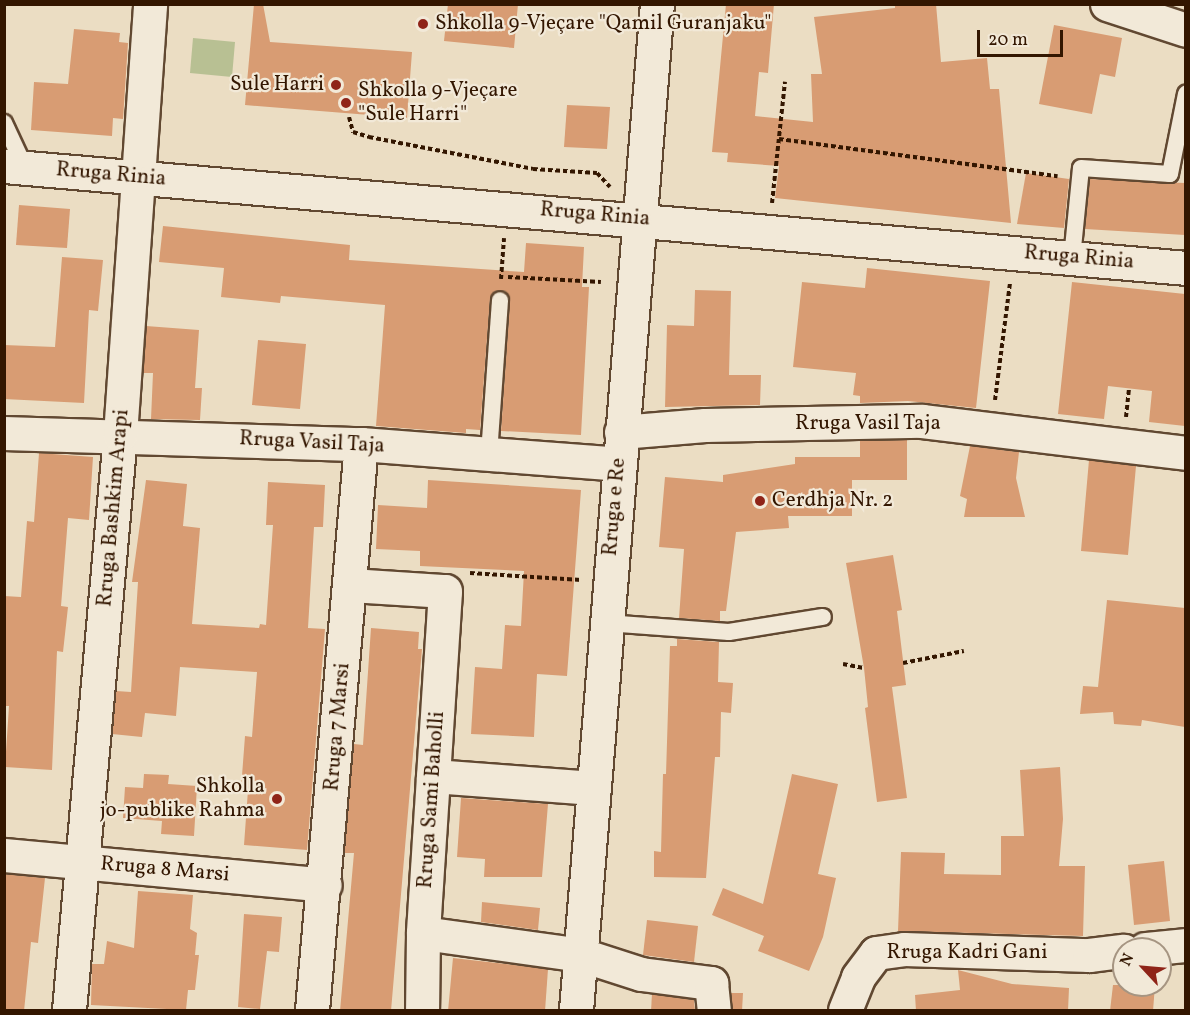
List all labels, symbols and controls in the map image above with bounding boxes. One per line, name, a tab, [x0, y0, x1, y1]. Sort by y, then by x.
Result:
place label: Shkolla 9-Vjeçare "Qamil Guranjaku"	[435, 11, 772, 37]
marker: Shkolla 9-Vjeçare "Qamil Guranjaku"	[416, 17, 430, 31]
scale bar	[980, 18, 1066, 56]
text: 20 m	[988, 28, 1028, 53]
place label: Sule Harri	[230, 72, 324, 98]
marker: Sule Harri	[329, 78, 343, 92]
place label: Shkolla 9-Vjeçare "Sule Harri"	[358, 78, 517, 128]
marker: Shkolla 9-Vjeçare "Sule Harri"	[339, 96, 353, 110]
street label: Rruga Rinia	[55, 158, 167, 192]
street label: Rruga Rinia	[539, 198, 651, 232]
street label: Rruga Rinia	[1023, 241, 1135, 275]
street label: Rruga Bashkim Arapi	[93, 408, 135, 608]
street label: Rruga Vasil Taja	[794, 411, 942, 437]
street label: Rruga Vasil Taja	[238, 427, 386, 459]
street label: Rruga e Re	[598, 457, 632, 557]
place label: Cerdhja Nr. 2	[772, 488, 893, 514]
marker: Cerdhja Nr. 2	[753, 494, 767, 508]
street label: Rruga 7 Marsi	[320, 662, 356, 792]
street label: Rruga Sami Baholli	[413, 711, 451, 889]
place label: Shkolla jo-publike Rahma	[100, 774, 265, 824]
marker: Shkolla jo-publike Rahma	[270, 792, 284, 806]
street label: Rruga 8 Marsi	[99, 852, 231, 888]
north arrow	[1112, 937, 1172, 997]
street label: Rruga Kadri Gani	[887, 940, 1047, 966]
text: N	[1115, 950, 1140, 970]

